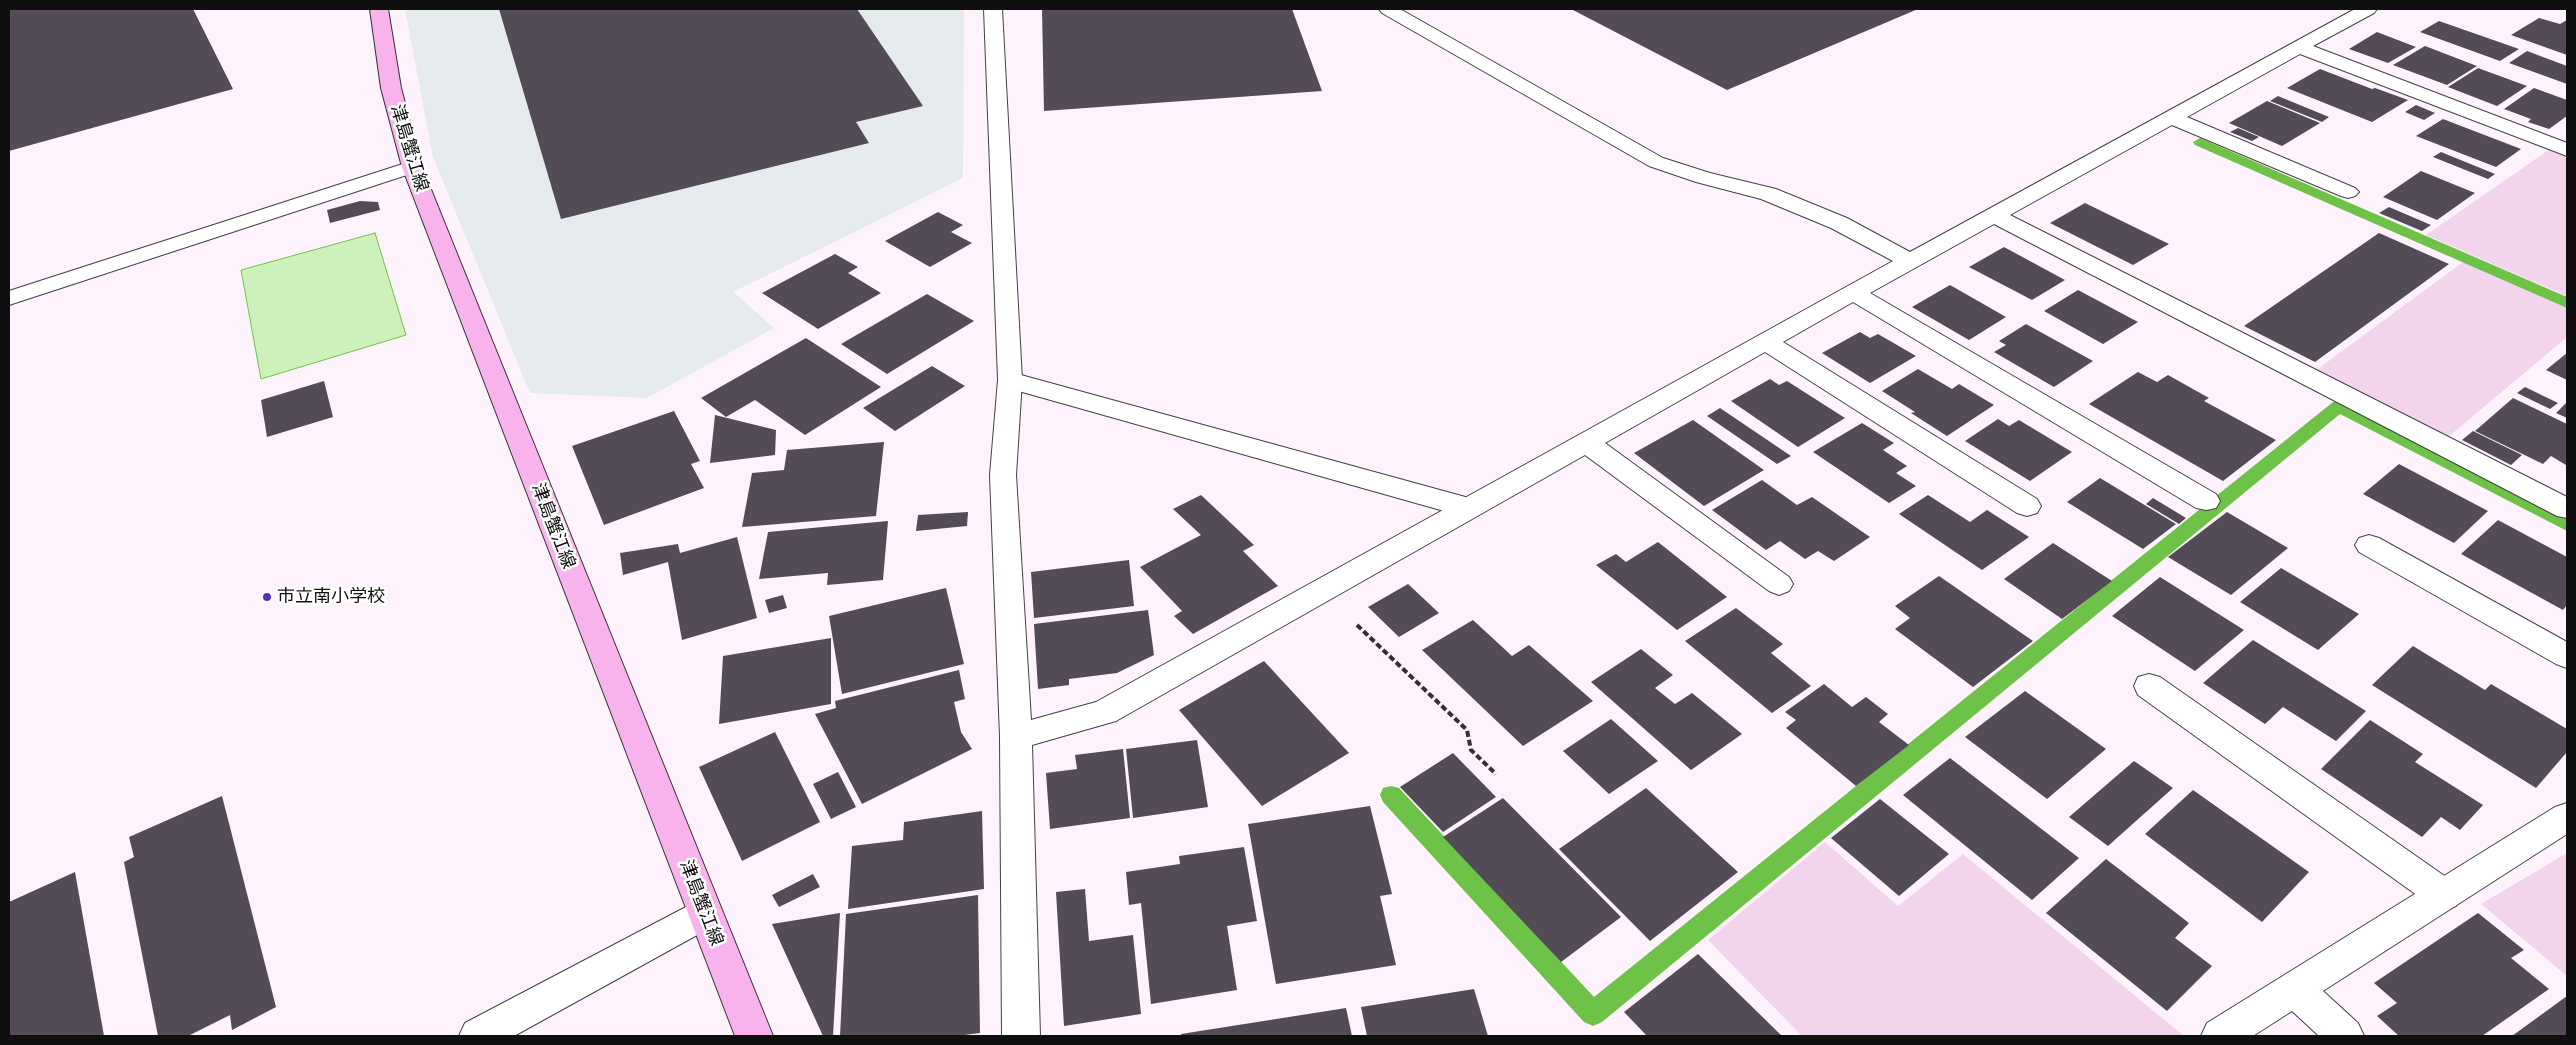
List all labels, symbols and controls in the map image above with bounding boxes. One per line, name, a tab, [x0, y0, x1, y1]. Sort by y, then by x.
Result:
street label: 津島蟹江線	[386, 102, 432, 194]
street label: 津島蟹江線	[527, 480, 579, 572]
place label: 市立南小学校	[277, 586, 385, 608]
marker: 市立南小学校	[261, 591, 273, 603]
street label: 津島蟹江線	[675, 857, 727, 949]

